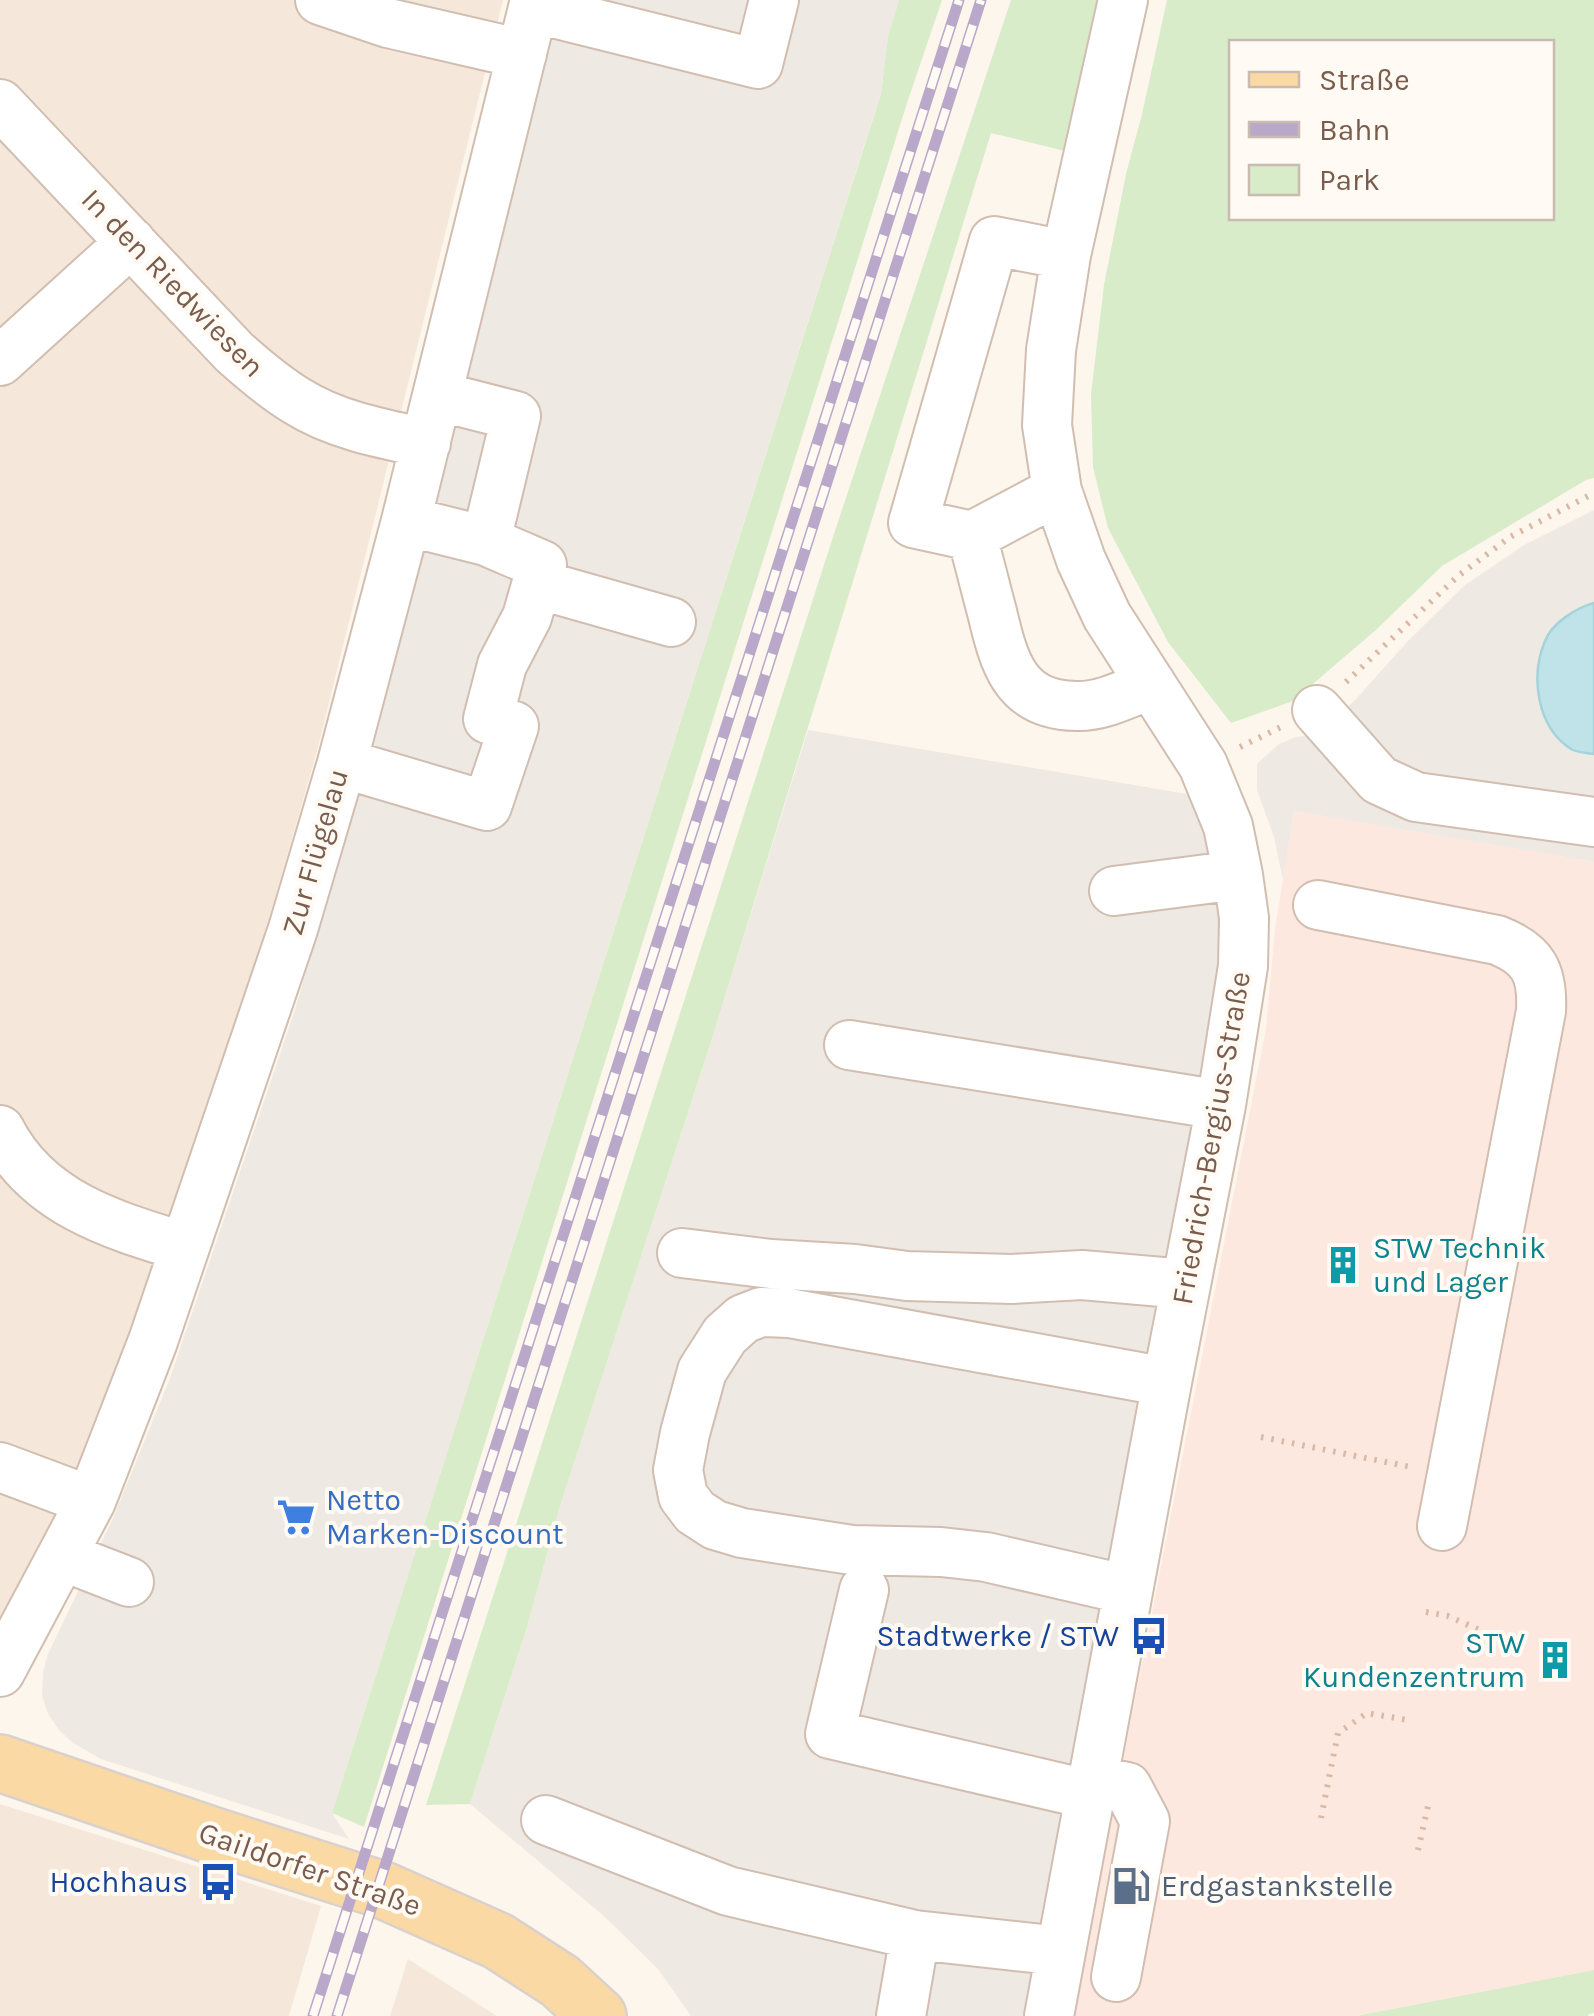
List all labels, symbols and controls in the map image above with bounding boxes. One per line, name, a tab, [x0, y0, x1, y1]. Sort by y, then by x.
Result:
legend	[1229, 40, 1554, 220]
text: Straße	[1319, 62, 1410, 98]
text: Bahn	[1319, 112, 1390, 148]
text: Park	[1319, 162, 1380, 198]
street label: In den Riedwiesen	[74, 181, 272, 385]
street label: Zur Flügelau	[274, 765, 356, 939]
street label: Friedrich-Bergius-Straße	[1164, 969, 1258, 1307]
place label: STW Technik und Lager	[1373, 1230, 1546, 1300]
building icon: STW Technik und Lager	[1322, 1244, 1364, 1286]
place label: Netto Marken-Discount	[326, 1482, 564, 1552]
supermarket icon: Netto Marken-Discount	[275, 1496, 317, 1538]
bus stop icon: Stadtwerke / STW	[1128, 1615, 1170, 1657]
place label: Stadtwerke / STW	[877, 1618, 1119, 1654]
place label: STW Kundenzentrum	[1303, 1625, 1525, 1695]
building icon: STW Kundenzentrum	[1534, 1639, 1576, 1681]
street label: Gaildorfer Straße	[194, 1814, 426, 1924]
bus stop icon: Hochhaus	[197, 1861, 239, 1903]
place label: Hochhaus	[49, 1864, 188, 1900]
fuel station icon: Erdgastankstelle	[1110, 1865, 1152, 1907]
place label: Erdgastankstelle	[1161, 1868, 1393, 1904]

